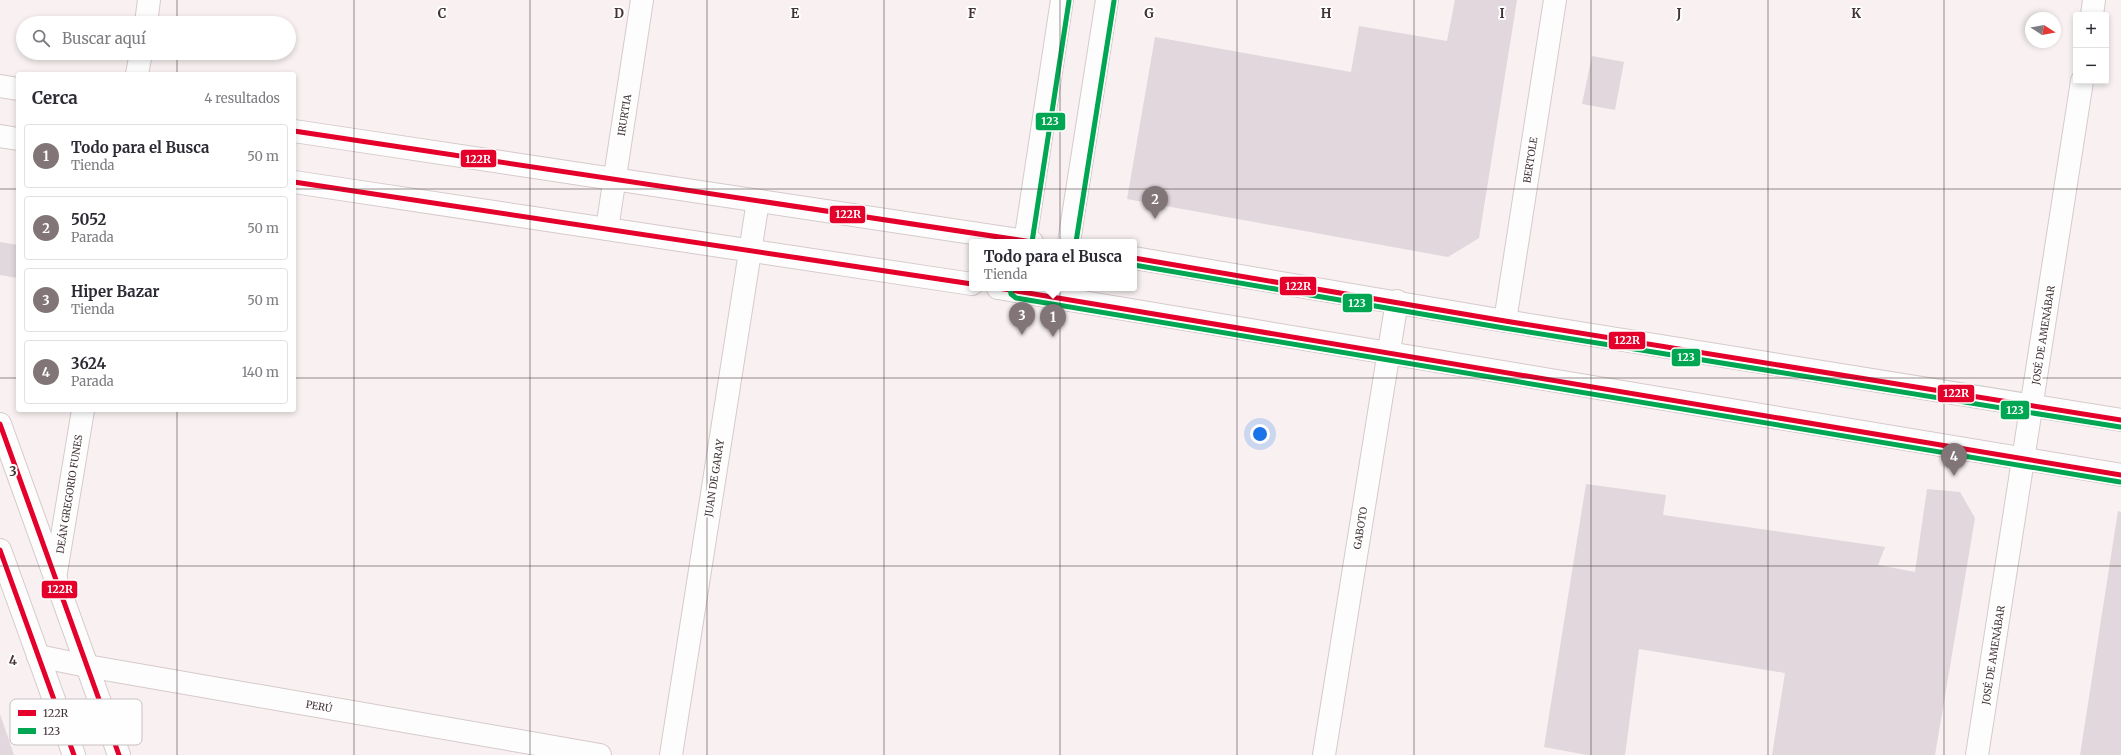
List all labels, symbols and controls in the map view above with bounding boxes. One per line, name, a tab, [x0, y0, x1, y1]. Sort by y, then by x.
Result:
text: C	[438, 5, 447, 22]
text: D	[614, 5, 624, 22]
text: E	[791, 5, 800, 22]
text: F	[968, 5, 976, 22]
text: G	[1144, 5, 1154, 22]
text: H	[1321, 5, 1332, 22]
text: I	[1499, 5, 1505, 22]
text: J	[1675, 5, 1682, 22]
text: K	[1851, 5, 1861, 22]
north arrow	[2025, 12, 2061, 48]
map controls	[2073, 12, 2109, 84]
button: +	[2073, 12, 2109, 48]
search box	[16, 16, 296, 60]
icon: search	[30, 27, 52, 49]
text: Buscar aquí	[62, 29, 146, 48]
button: −	[2073, 48, 2109, 84]
text: Cerca	[32, 87, 78, 109]
text: 4 resultados	[204, 90, 280, 107]
street label: IRURTIA	[615, 92, 634, 137]
line badge: 123	[1035, 112, 1066, 131]
text: 123	[1041, 114, 1059, 128]
street label: BERTOLE	[1520, 136, 1541, 184]
text: Todo para el Busca	[71, 138, 209, 157]
text: 1	[43, 148, 49, 165]
text: 50 m	[247, 148, 279, 165]
line badge: 122R	[460, 149, 497, 168]
text: 122R	[465, 152, 491, 166]
text: Tienda	[71, 157, 115, 174]
pin: 2	[1142, 186, 1168, 219]
line badge: 122R	[829, 205, 866, 224]
text: 122R	[835, 207, 861, 221]
text: 5052	[71, 210, 106, 229]
text: 2	[42, 220, 50, 237]
text: 50 m	[247, 220, 279, 237]
text: Parada	[71, 229, 114, 246]
popup	[969, 239, 1137, 291]
text: Todo para el Busca	[984, 247, 1122, 266]
text: Tienda	[984, 266, 1027, 283]
line badge: 122R	[1279, 276, 1317, 296]
text: 122R	[1285, 279, 1311, 293]
text: Hiper Bazar	[71, 282, 160, 301]
street label: JOSÉ DE AMENÁBAR	[2028, 284, 2058, 387]
text: 3	[42, 292, 50, 309]
text: 50 m	[247, 292, 279, 309]
line badge: 123	[1342, 293, 1373, 313]
text: 123	[1348, 296, 1366, 310]
text: Tienda	[71, 301, 115, 318]
pin: 3	[1009, 302, 1035, 335]
pin: 1	[1040, 304, 1066, 337]
line badge: 122R	[1608, 331, 1646, 350]
text: 122R	[1614, 333, 1640, 347]
line badge: 123	[1671, 348, 1701, 367]
text: 123	[1677, 350, 1695, 364]
text: 3624	[71, 354, 106, 373]
text: 4	[42, 364, 50, 381]
text: 140 m	[242, 364, 279, 381]
text: Parada	[71, 373, 114, 390]
line badge: 122R	[1937, 384, 1975, 403]
text: 122R	[1943, 386, 1969, 400]
line badge: 123	[2000, 400, 2030, 420]
text: 123	[2006, 403, 2024, 417]
your location	[1250, 424, 1270, 444]
street label: DEÁN GREGORIO FUNES	[53, 434, 85, 554]
street label: JUAN DE GARAY	[702, 438, 727, 519]
pin: 4	[1941, 443, 1967, 476]
text: 3	[9, 463, 17, 480]
street label: GABOTO	[1351, 506, 1370, 550]
line badge: 122R	[41, 580, 78, 599]
text: 122R	[47, 582, 73, 596]
street label: JOSÉ DE AMENÁBAR	[1978, 604, 2008, 707]
text: 4	[9, 652, 18, 669]
street label: PERÚ	[305, 697, 334, 715]
legend	[10, 699, 142, 745]
text: 122R	[43, 706, 69, 720]
text: 123	[43, 724, 60, 738]

